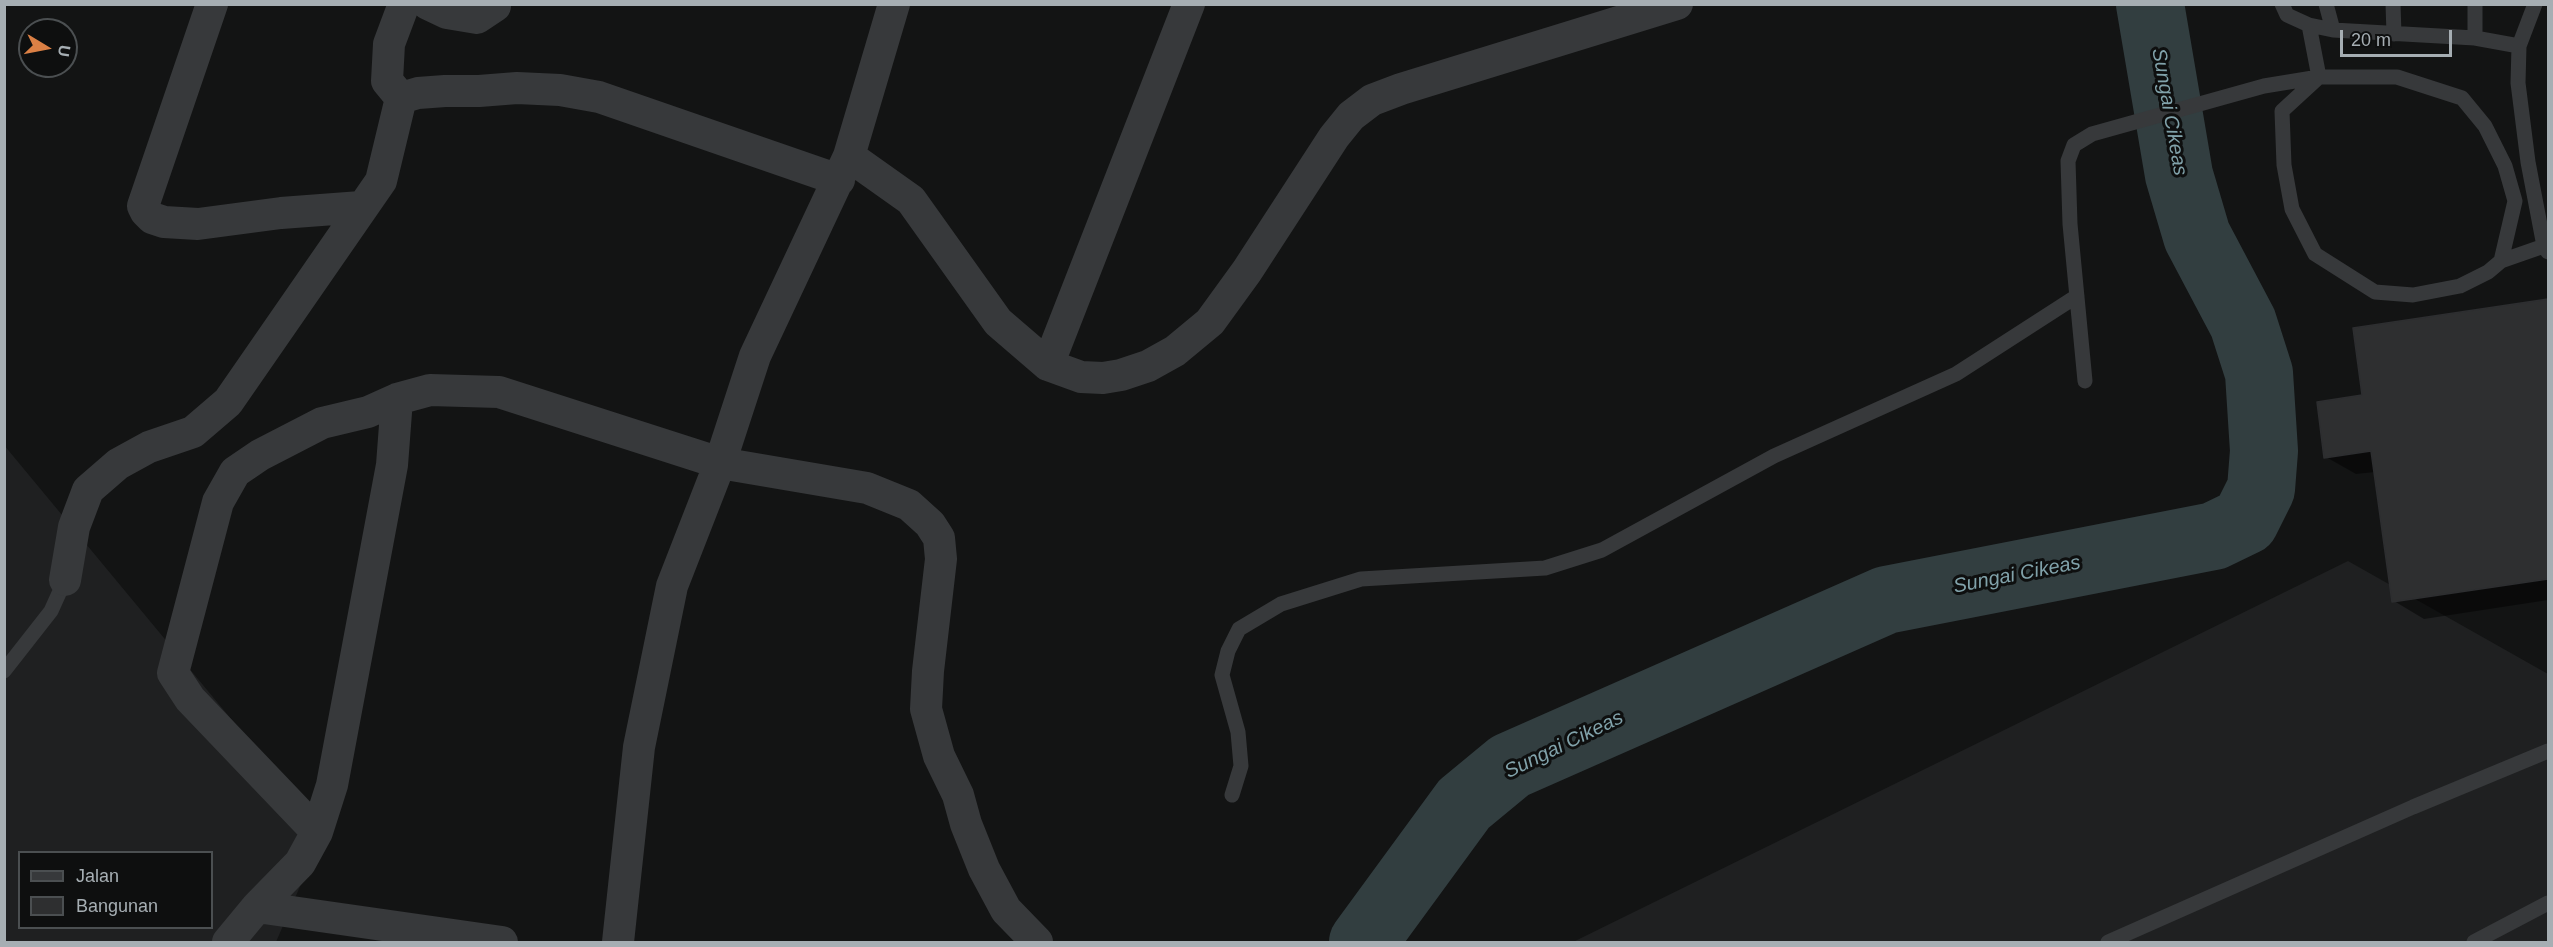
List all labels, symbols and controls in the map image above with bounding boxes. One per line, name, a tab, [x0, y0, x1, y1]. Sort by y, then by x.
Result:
north arrow	[18, 18, 78, 78]
scale bar	[2343, 18, 2456, 56]
text: 20 m	[2351, 30, 2391, 50]
text: U	[55, 44, 74, 58]
water label: Sungai Cikeas	[2146, 46, 2192, 178]
water label: Sungai Cikeas	[1951, 551, 2083, 599]
water label: Sungai Cikeas	[1501, 706, 1627, 784]
legend	[18, 851, 213, 929]
text: Jalan	[76, 866, 119, 886]
text: Bangunan	[76, 896, 158, 916]

